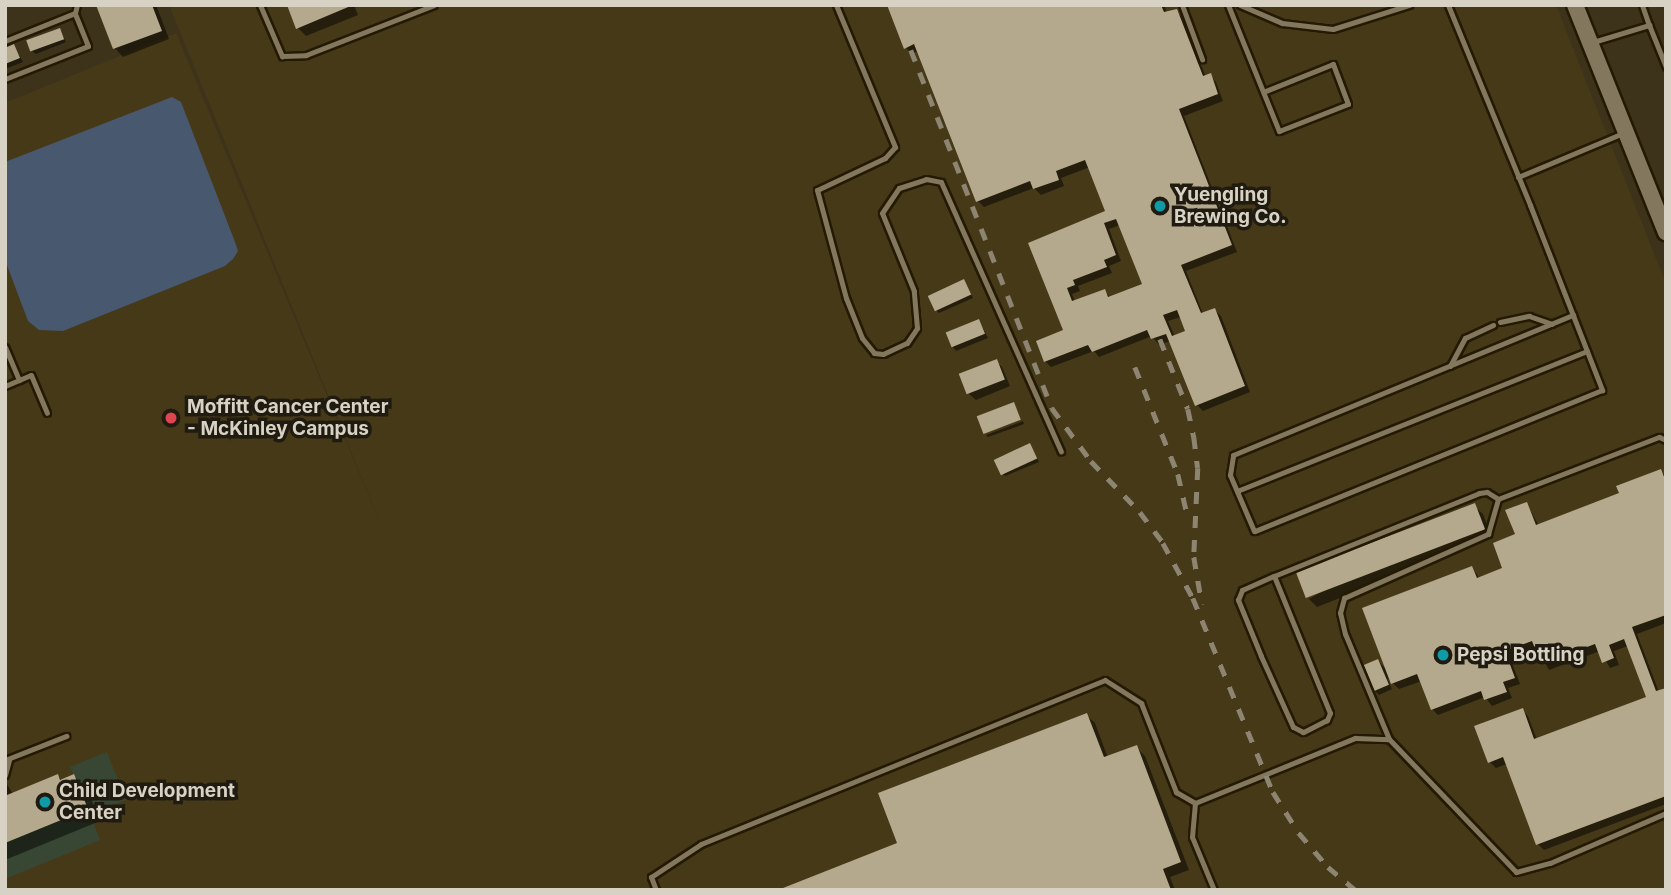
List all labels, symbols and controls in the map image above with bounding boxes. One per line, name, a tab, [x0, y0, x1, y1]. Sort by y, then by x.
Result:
place label: Yuengling Brewing Co.	[1174, 184, 1287, 228]
marker: Yuengling Brewing Co.	[1152, 198, 1168, 214]
place label: Moffitt Cancer Center - McKinley Campus	[187, 396, 388, 440]
marker: Moffitt Cancer Center - McKinley Campus	[161, 408, 181, 428]
place label: Pepsi Bottling	[1457, 644, 1584, 666]
marker: Pepsi Bottling	[1435, 647, 1451, 663]
place label: Child Development Center	[59, 780, 235, 824]
marker: Child Development Center	[37, 794, 53, 810]

